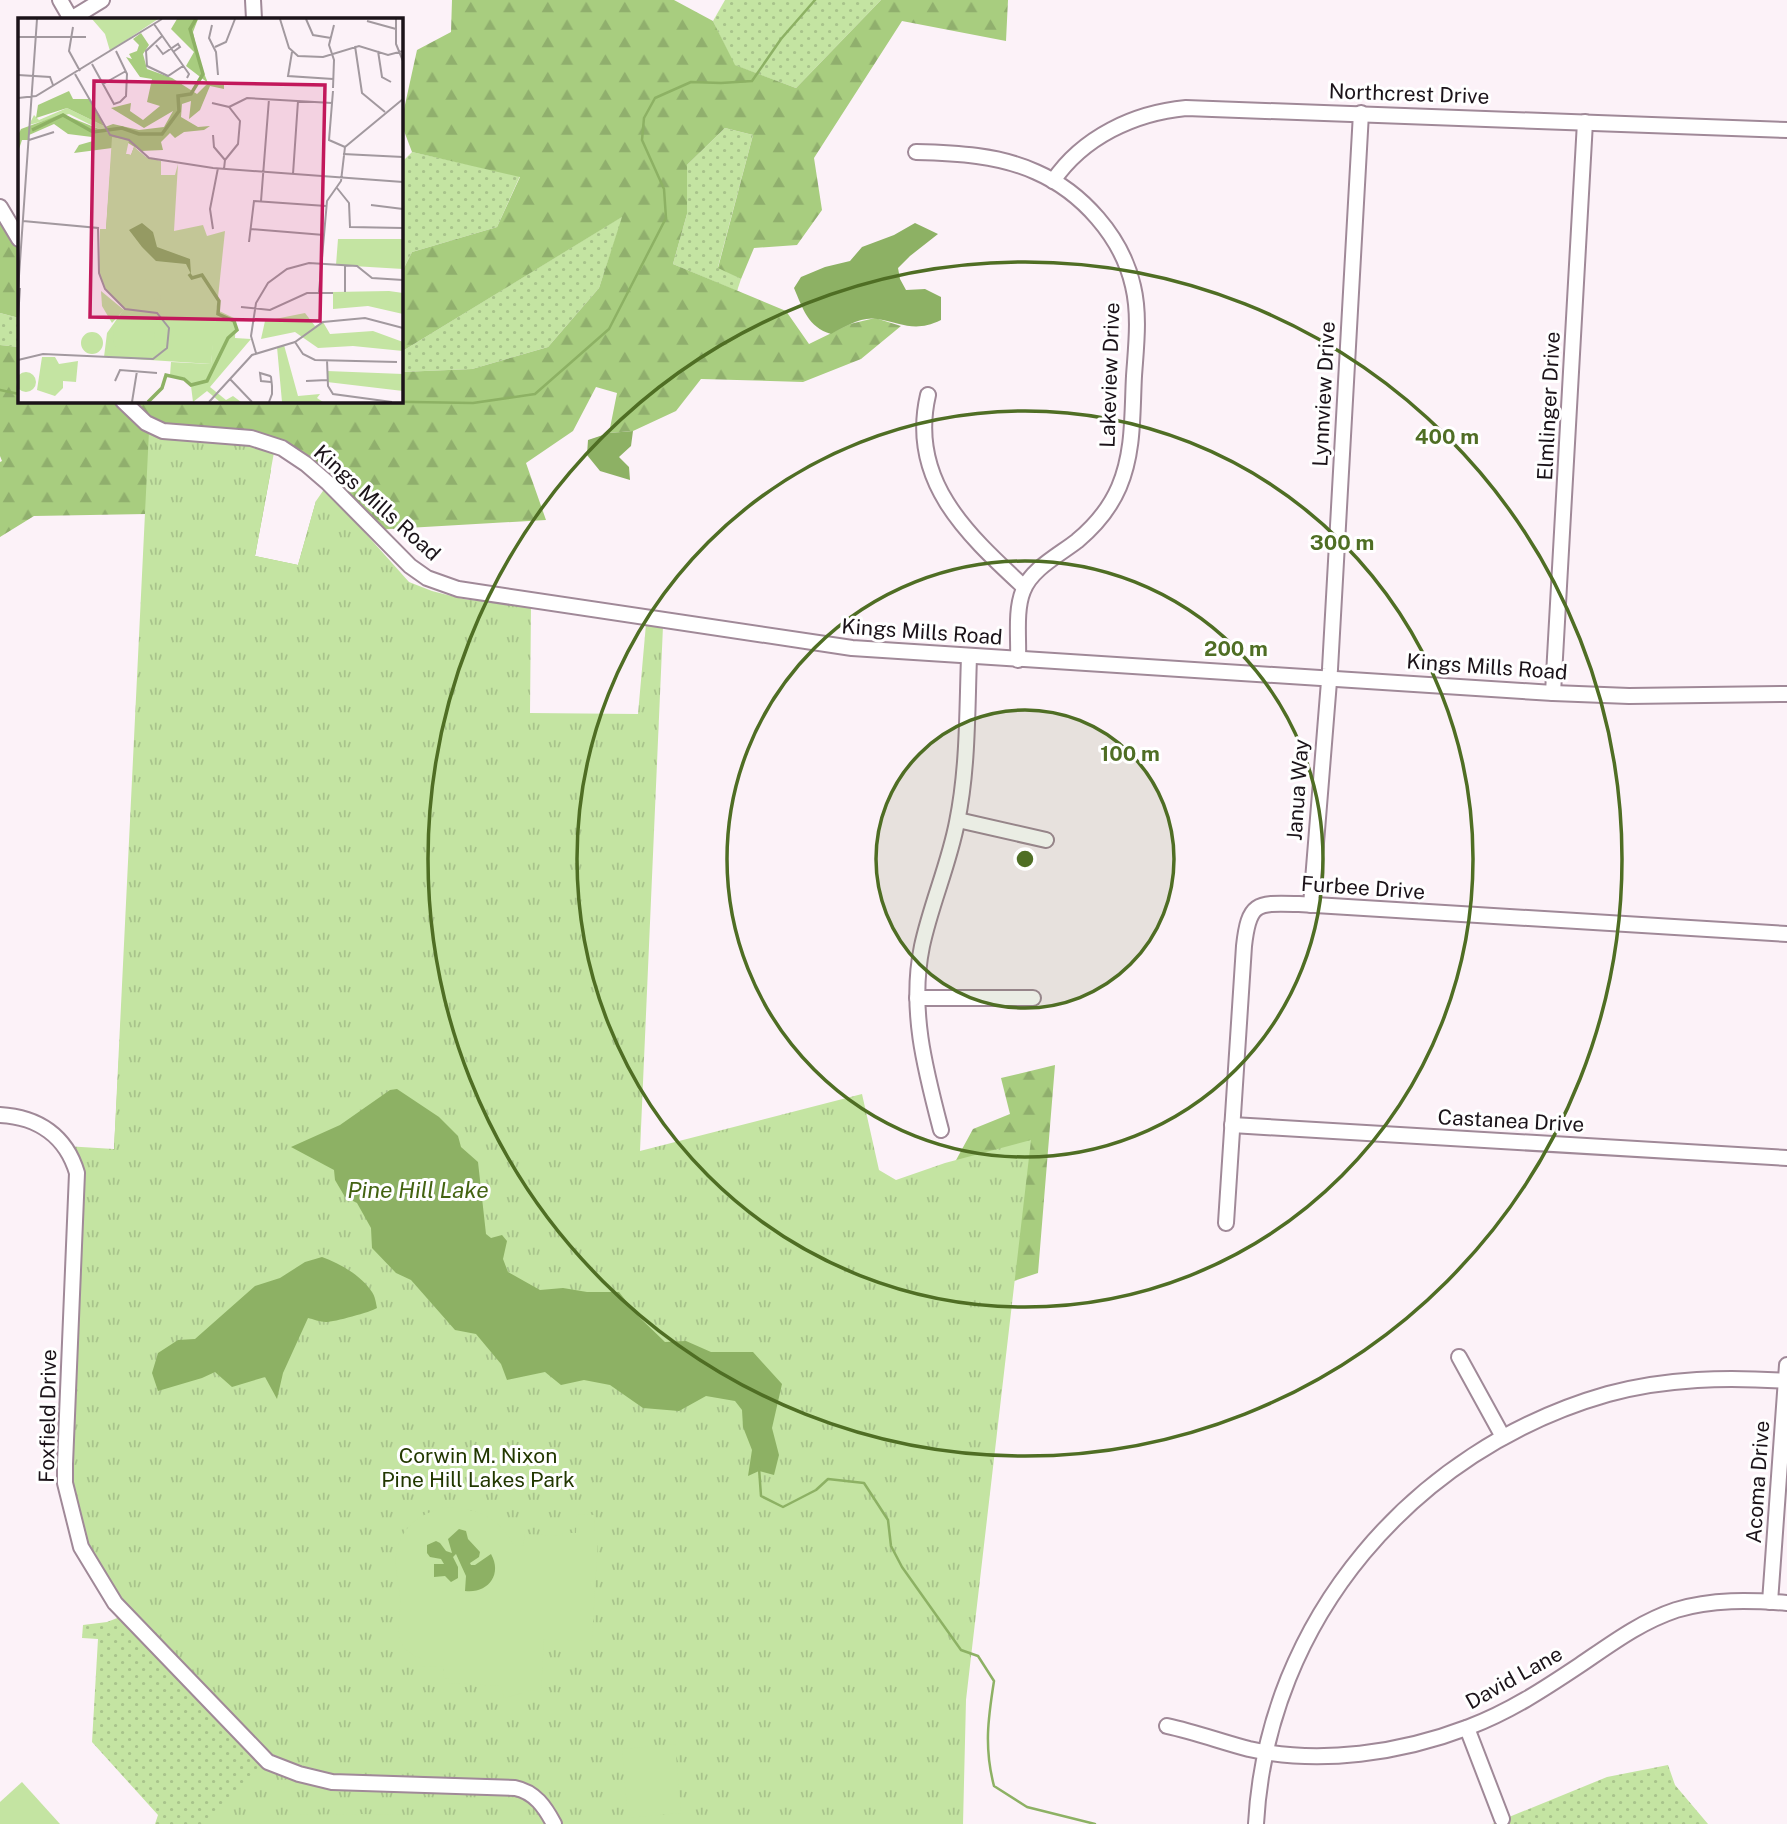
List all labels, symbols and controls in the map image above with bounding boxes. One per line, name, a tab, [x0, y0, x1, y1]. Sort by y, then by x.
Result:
inset map	[18, 18, 402, 402]
street label: Northcrest Drive	[1328, 78, 1490, 109]
street label: Lakeview Drive	[1094, 302, 1125, 448]
street label: Lynnview Drive	[1307, 321, 1340, 467]
street label: Elmlinger Drive	[1532, 331, 1565, 481]
text: 400 m	[1415, 424, 1479, 449]
street label: Kings Mills Road	[309, 439, 446, 566]
text: 300 m	[1310, 530, 1374, 555]
street label: Kings Mills Road	[841, 613, 1003, 650]
text: 200 m	[1204, 636, 1268, 661]
street label: Kings Mills Road	[1406, 648, 1568, 685]
street label: Janua Way	[1281, 738, 1314, 842]
text: 100 m	[1100, 741, 1160, 766]
centre of rings	[1013, 847, 1037, 871]
street label: Furbee Drive	[1300, 871, 1426, 904]
street label: Castanea Drive	[1437, 1104, 1585, 1137]
water label: Pine Hill Lake	[347, 1176, 489, 1203]
street label: Foxfield Drive	[34, 1349, 61, 1483]
street label: Acoma Drive	[1741, 1420, 1774, 1544]
park label: Corwin M. Nixon Pine Hill Lakes Park	[381, 1443, 575, 1492]
street label: David Lane	[1461, 1641, 1566, 1714]

